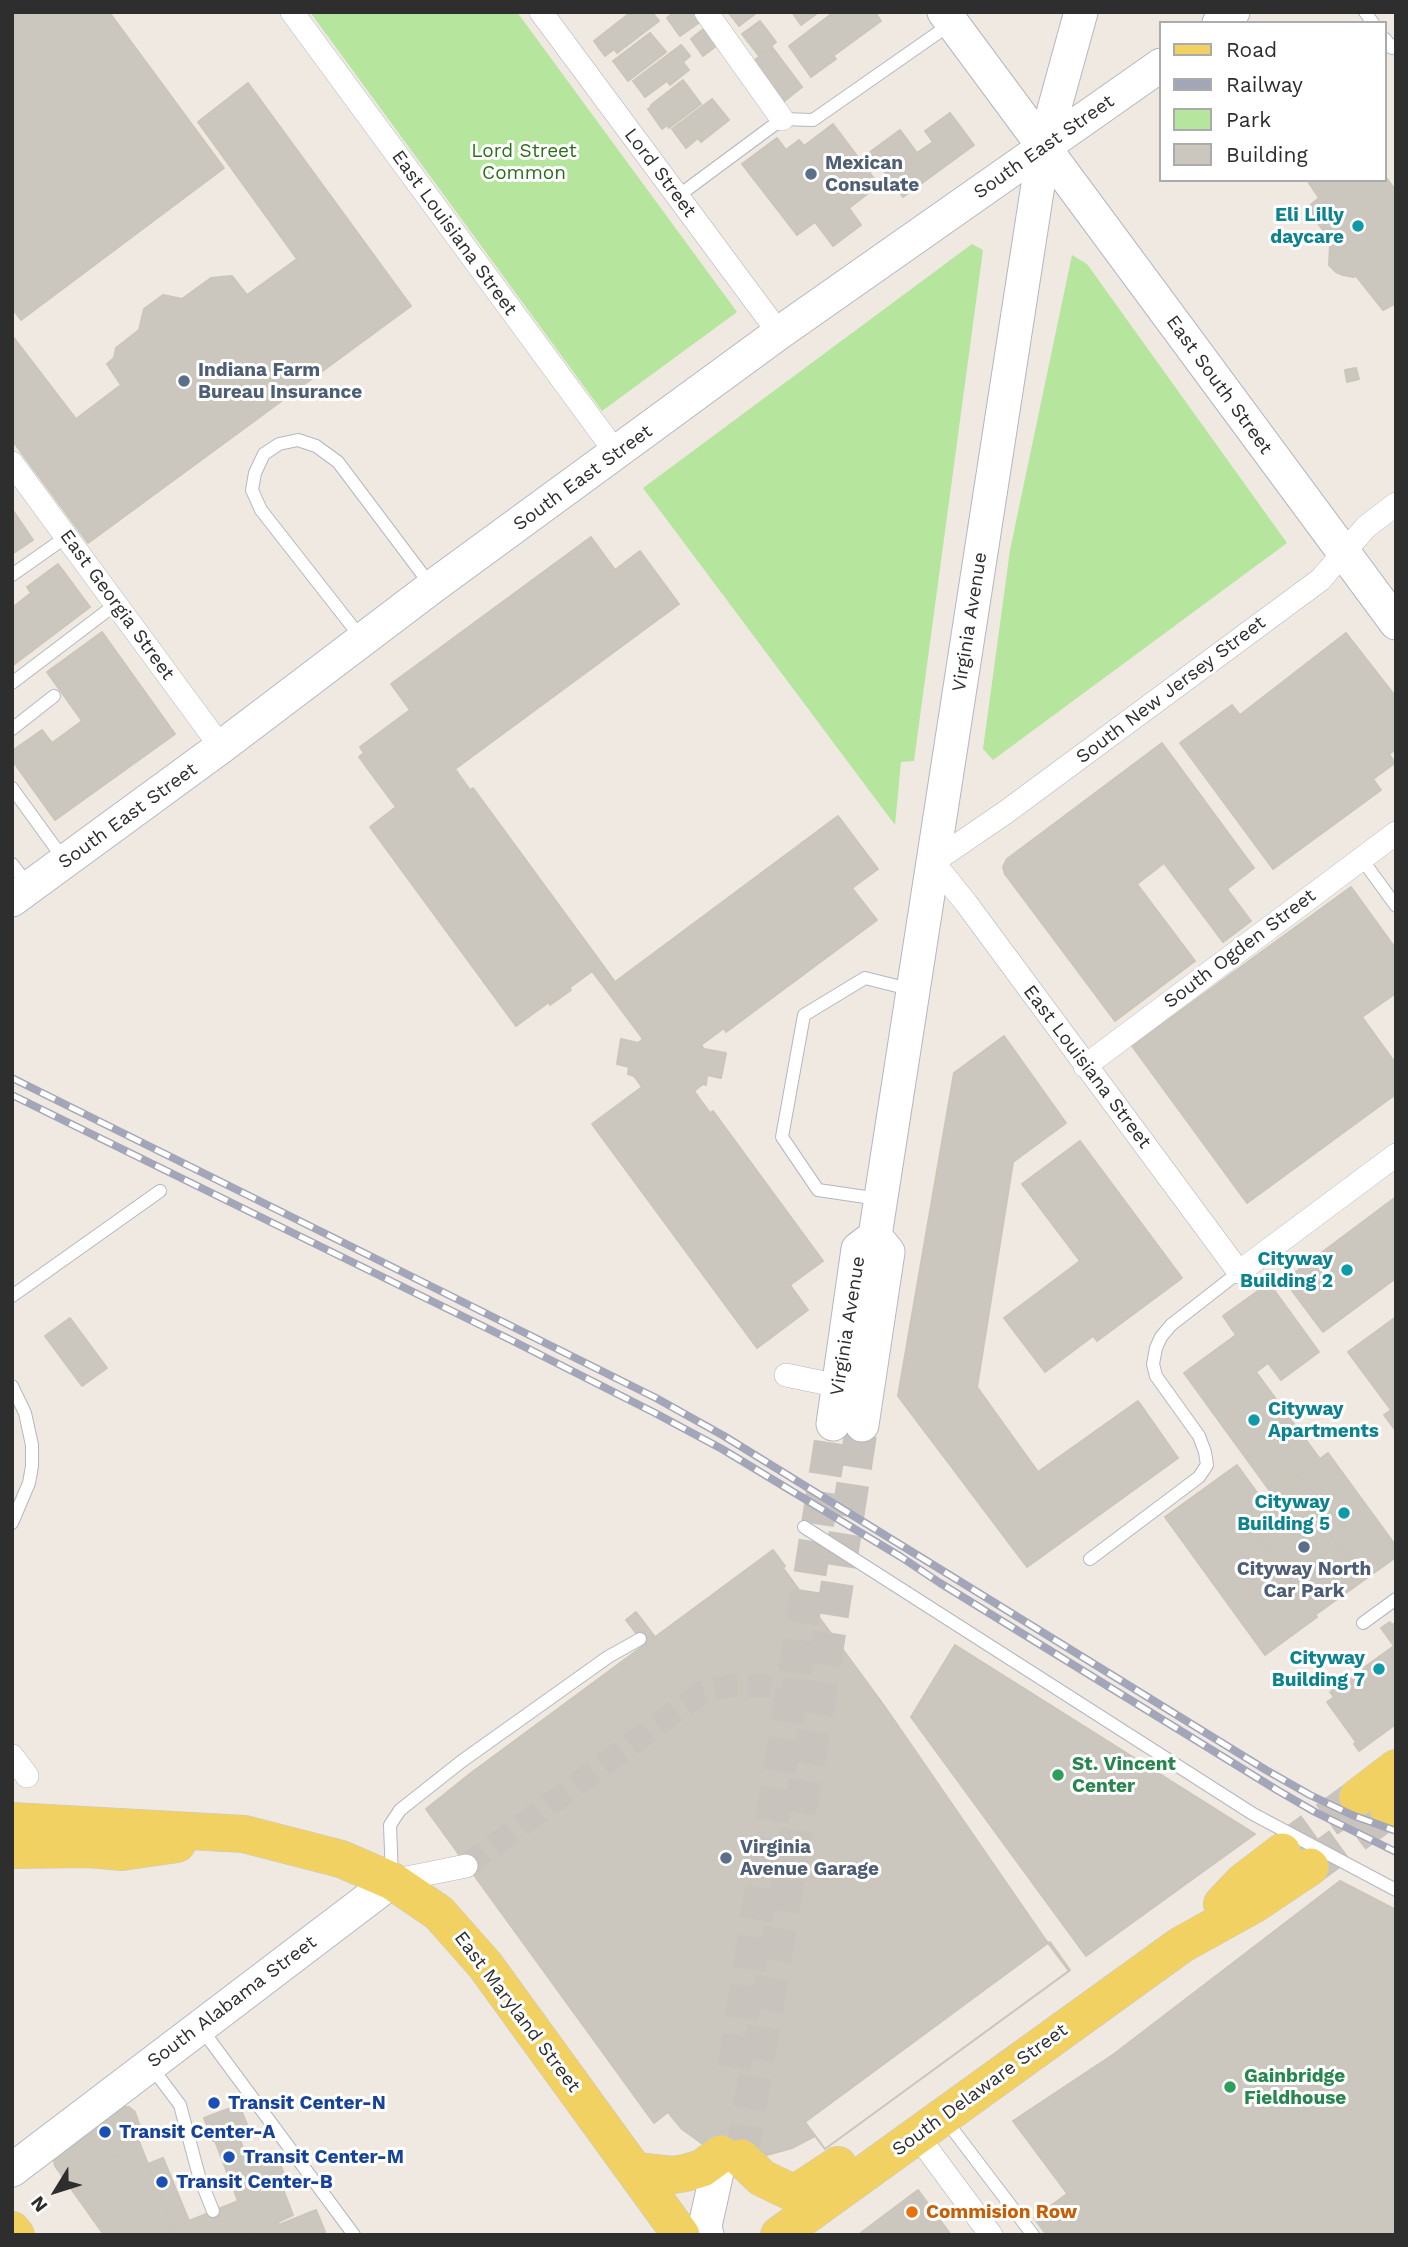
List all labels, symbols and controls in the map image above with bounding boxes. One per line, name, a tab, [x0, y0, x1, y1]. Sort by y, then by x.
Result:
legend	[1160, 21, 1387, 182]
text: Road	[1226, 37, 1277, 62]
text: Railway	[1226, 72, 1303, 97]
street label: South East Street	[969, 90, 1119, 204]
text: Park	[1226, 107, 1271, 132]
street label: Lord Street	[619, 124, 701, 222]
park label: Lord Street Common	[471, 140, 577, 184]
text: Building	[1226, 142, 1308, 167]
street label: East Louisiana Street	[386, 146, 522, 320]
place label: Mexican Consulate	[825, 152, 919, 196]
marker: Mexican Consulate	[803, 166, 819, 182]
place label: Eli Lilly daycare	[1270, 204, 1344, 248]
marker: Eli Lilly daycare	[1350, 218, 1366, 234]
street label: East South Street	[1161, 311, 1277, 459]
place label: Indiana Farm Bureau Insurance	[198, 359, 362, 403]
marker: Indiana Farm Bureau Insurance	[176, 373, 192, 389]
street label: South East Street	[509, 420, 657, 536]
street label: East Georgia Street	[55, 525, 179, 685]
street label: Virginia Avenue	[948, 551, 992, 693]
street label: South New Jersey Street	[1072, 611, 1270, 769]
street label: South East Street	[54, 758, 202, 874]
street label: South Ogden Street	[1160, 884, 1320, 1014]
street label: East Louisiana Street	[1018, 981, 1156, 1153]
place label: Cityway Building 2	[1240, 1248, 1333, 1292]
street label: Virginia Avenue	[826, 1255, 870, 1397]
marker: Cityway Building 2	[1339, 1262, 1355, 1278]
place label: Cityway Apartments	[1268, 1398, 1379, 1442]
marker: Cityway Apartments	[1246, 1412, 1262, 1428]
place label: Cityway Building 5	[1237, 1491, 1330, 1535]
marker: Cityway Building 5	[1336, 1505, 1352, 1521]
marker: Cityway North Car Park	[1296, 1539, 1312, 1555]
place label: Cityway North Car Park	[1237, 1558, 1371, 1602]
place label: Cityway Building 7	[1272, 1647, 1365, 1691]
marker: Cityway Building 7	[1371, 1661, 1387, 1677]
place label: St. Vincent Center	[1072, 1753, 1176, 1797]
marker: St. Vincent Center	[1050, 1767, 1066, 1783]
place label: Virginia Avenue Garage	[740, 1836, 879, 1880]
marker: Virginia Avenue Garage	[718, 1850, 734, 1866]
street label: East Maryland Street	[449, 1927, 585, 2097]
street label: South Alabama Street	[143, 1931, 321, 2073]
street label: South Delaware Street	[888, 2019, 1072, 2161]
place label: Gainbridge Fieldhouse	[1244, 2065, 1346, 2109]
marker: Gainbridge Fieldhouse	[1222, 2079, 1238, 2095]
place label: Transit Center-N	[228, 2092, 386, 2114]
marker: Transit Center-N	[206, 2095, 222, 2111]
place label: Transit Center-A	[119, 2121, 275, 2143]
marker: Transit Center-A	[97, 2124, 113, 2140]
place label: Transit Center-M	[243, 2146, 404, 2168]
marker: Transit Center-M	[221, 2149, 237, 2165]
north arrow	[21, 2156, 91, 2226]
place label: Transit Center-B	[176, 2171, 333, 2193]
marker: Transit Center-B	[154, 2174, 170, 2190]
text: N	[26, 2192, 52, 2217]
place label: Commision Row	[926, 2201, 1077, 2223]
marker: Commision Row	[904, 2204, 920, 2220]

